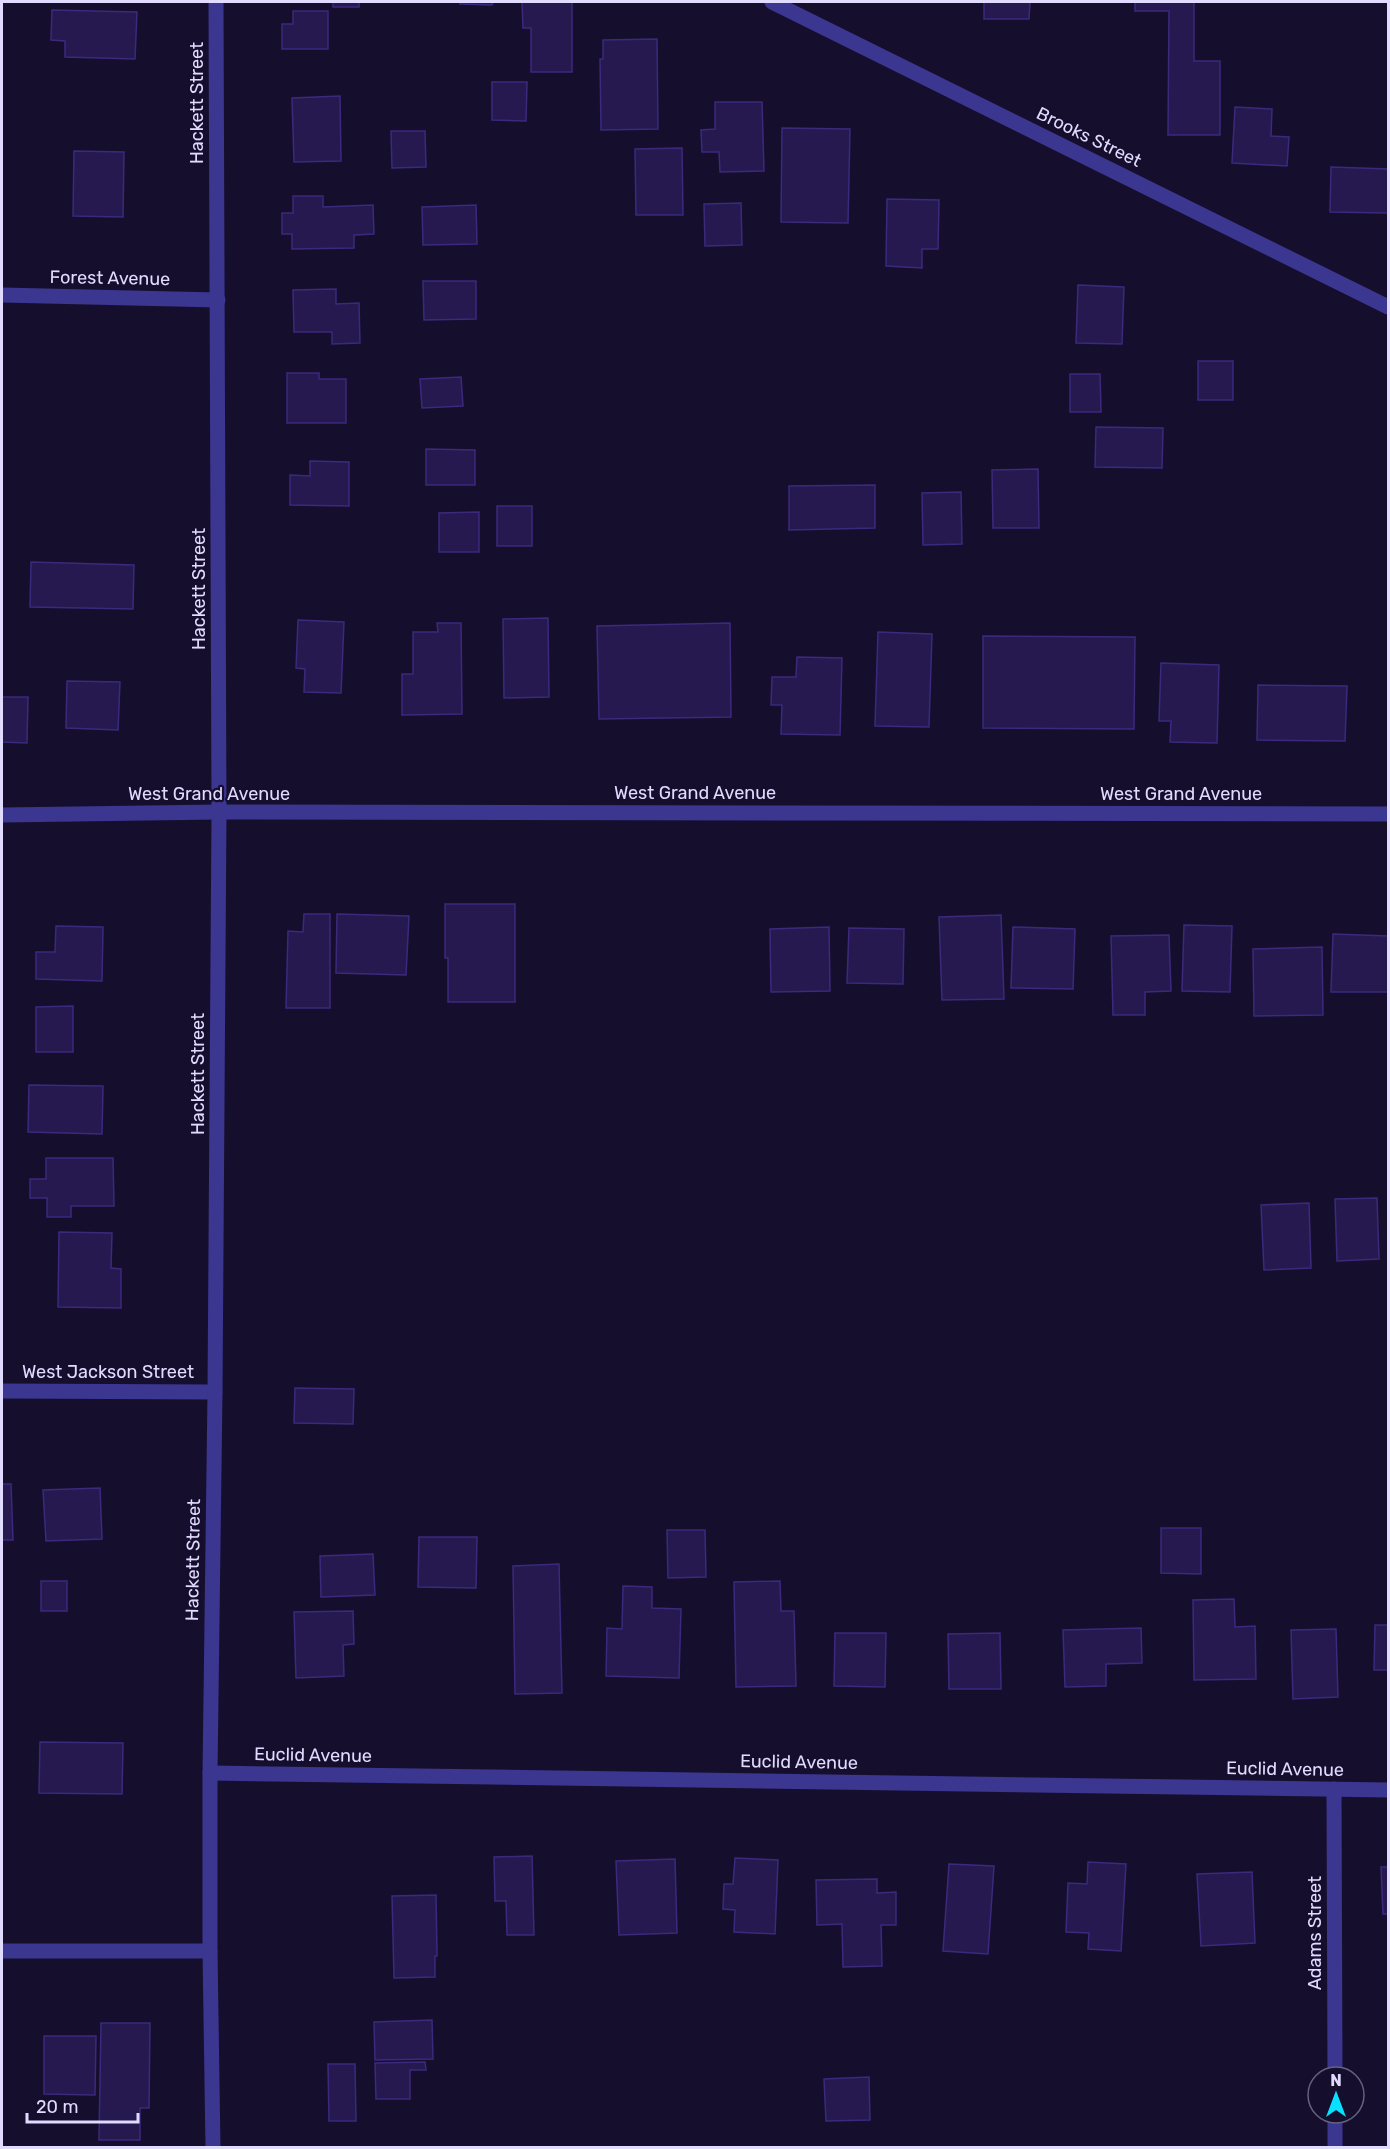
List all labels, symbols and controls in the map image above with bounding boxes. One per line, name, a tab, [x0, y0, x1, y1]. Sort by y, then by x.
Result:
street label: Hackett Street	[186, 42, 208, 164]
street label: Brooks Street	[1033, 102, 1145, 172]
street label: Forest Avenue	[50, 266, 170, 290]
street label: Hackett Street	[188, 528, 210, 650]
street label: West Grand Avenue	[614, 782, 776, 804]
street label: West Grand Avenue	[128, 783, 290, 805]
street label: West Grand Avenue	[1100, 783, 1262, 805]
street label: Hackett Street	[187, 1013, 209, 1135]
street label: West Jackson Street	[22, 1361, 194, 1383]
street label: Hackett Street	[181, 1499, 205, 1621]
street label: Euclid Avenue	[254, 1743, 372, 1767]
street label: Euclid Avenue	[740, 1750, 858, 1774]
street label: Euclid Avenue	[1226, 1757, 1344, 1781]
street label: Adams Street	[1304, 1876, 1326, 1990]
north arrow	[1306, 2065, 1366, 2125]
text: N	[1330, 2071, 1342, 2090]
scale bar	[27, 2086, 138, 2124]
text: 20 m	[36, 2096, 78, 2118]

